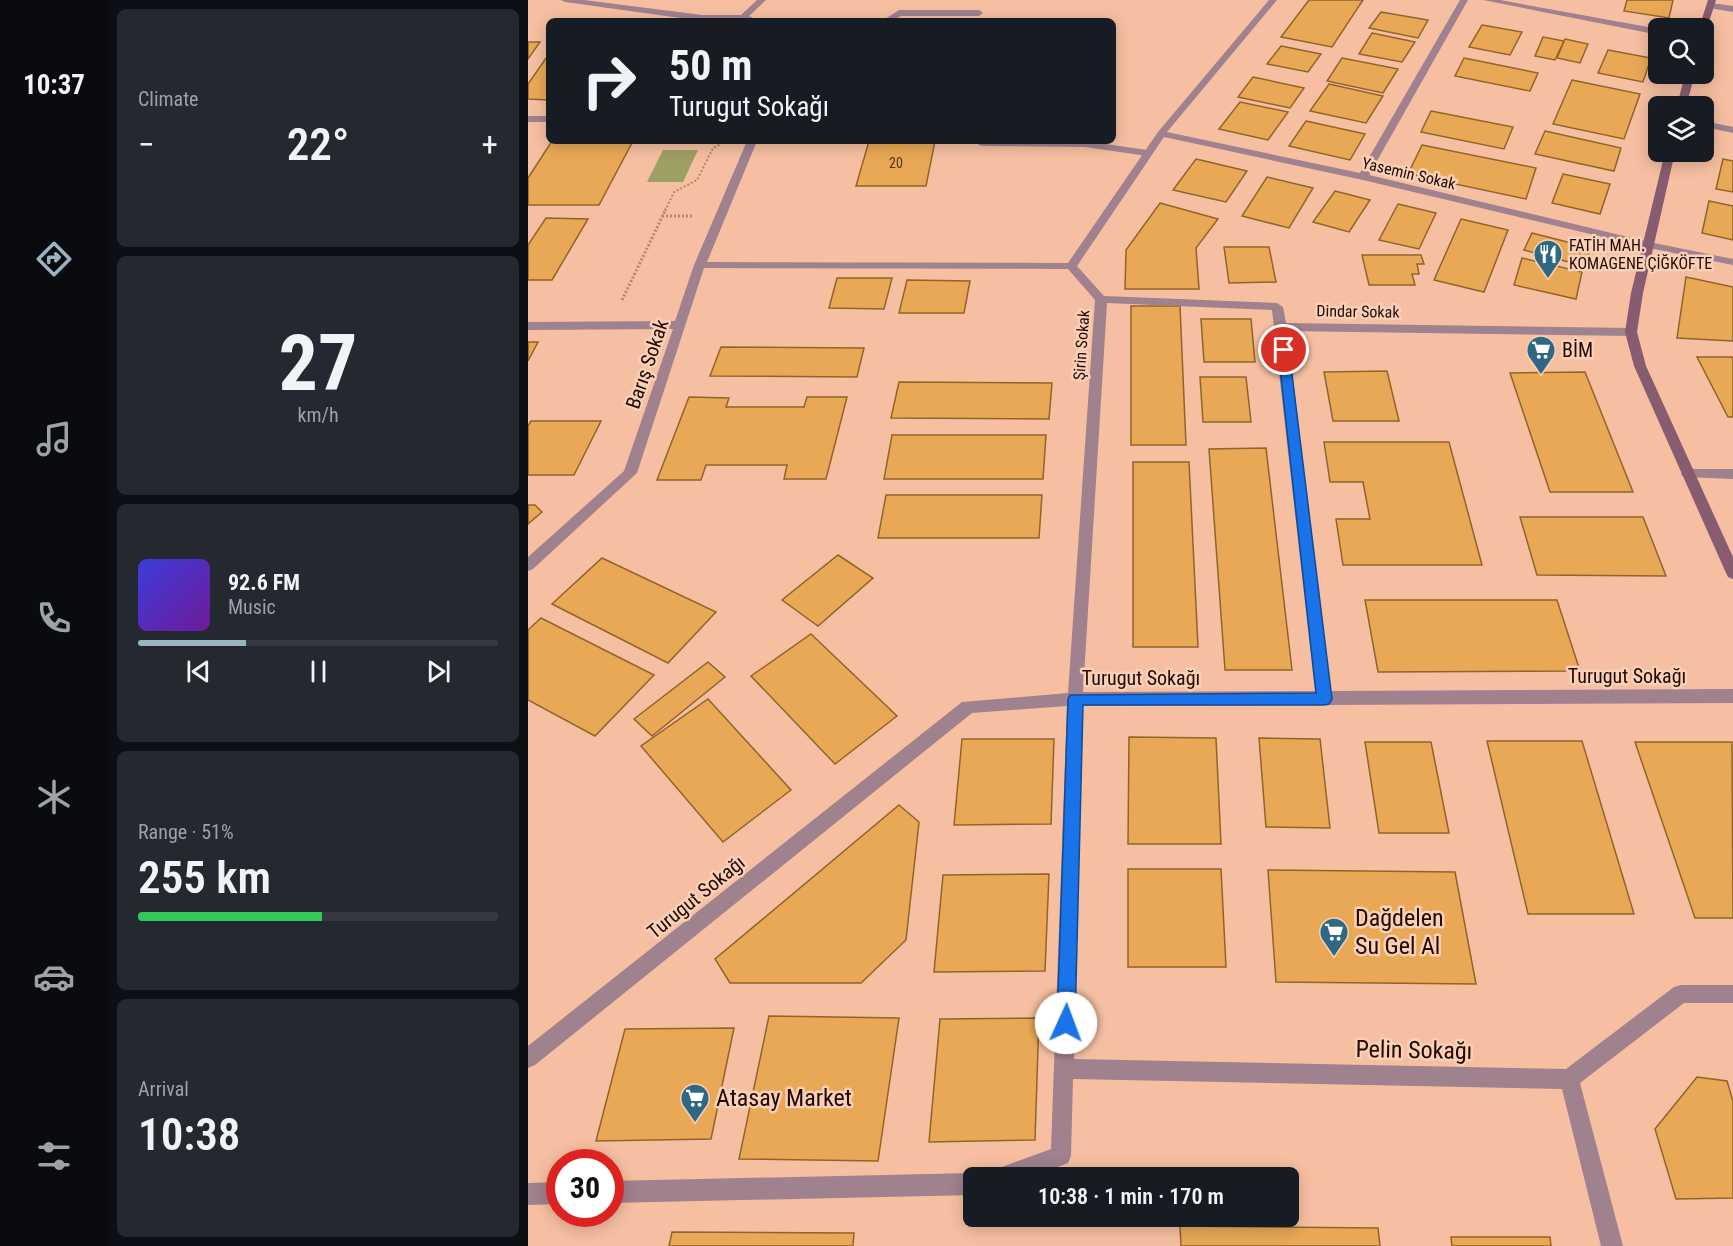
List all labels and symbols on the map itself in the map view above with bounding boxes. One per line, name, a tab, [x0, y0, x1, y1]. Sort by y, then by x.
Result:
street label: Yasemin Sokak	[1360, 153, 1458, 194]
house number: 20	[889, 155, 903, 171]
place label: FATİH MAH. KOMAGENE ÇİĞKÖFTE	[1569, 236, 1712, 273]
restaurant icon: FATİH MAH. KOMAGENE ÇİĞKÖFTE	[1532, 238, 1564, 280]
street label: Dindar Sokak	[1316, 301, 1400, 322]
street label: Şirin Sokak	[1070, 308, 1093, 381]
street label: Barış Sokak	[621, 316, 673, 412]
pin	[1258, 324, 1309, 375]
supermarket icon: BİM	[1525, 334, 1557, 376]
place label: BİM	[1562, 338, 1593, 362]
street label: Turugut Sokağı	[1568, 664, 1686, 688]
street label: Turugut Sokağı	[1082, 666, 1200, 690]
street label: Turugut Sokağı	[642, 850, 750, 944]
place label: Dağdelen Su Gel Al	[1355, 904, 1444, 960]
supermarket icon: Dağdelen Su Gel Al	[1318, 916, 1350, 958]
position arrow	[1034, 991, 1098, 1055]
street label: Pelin Sokağı	[1355, 1035, 1473, 1065]
supermarket icon: Atasay Market	[679, 1082, 711, 1124]
place label: Atasay Market	[716, 1084, 852, 1112]
speed limit sign: 30	[546, 1149, 624, 1227]

